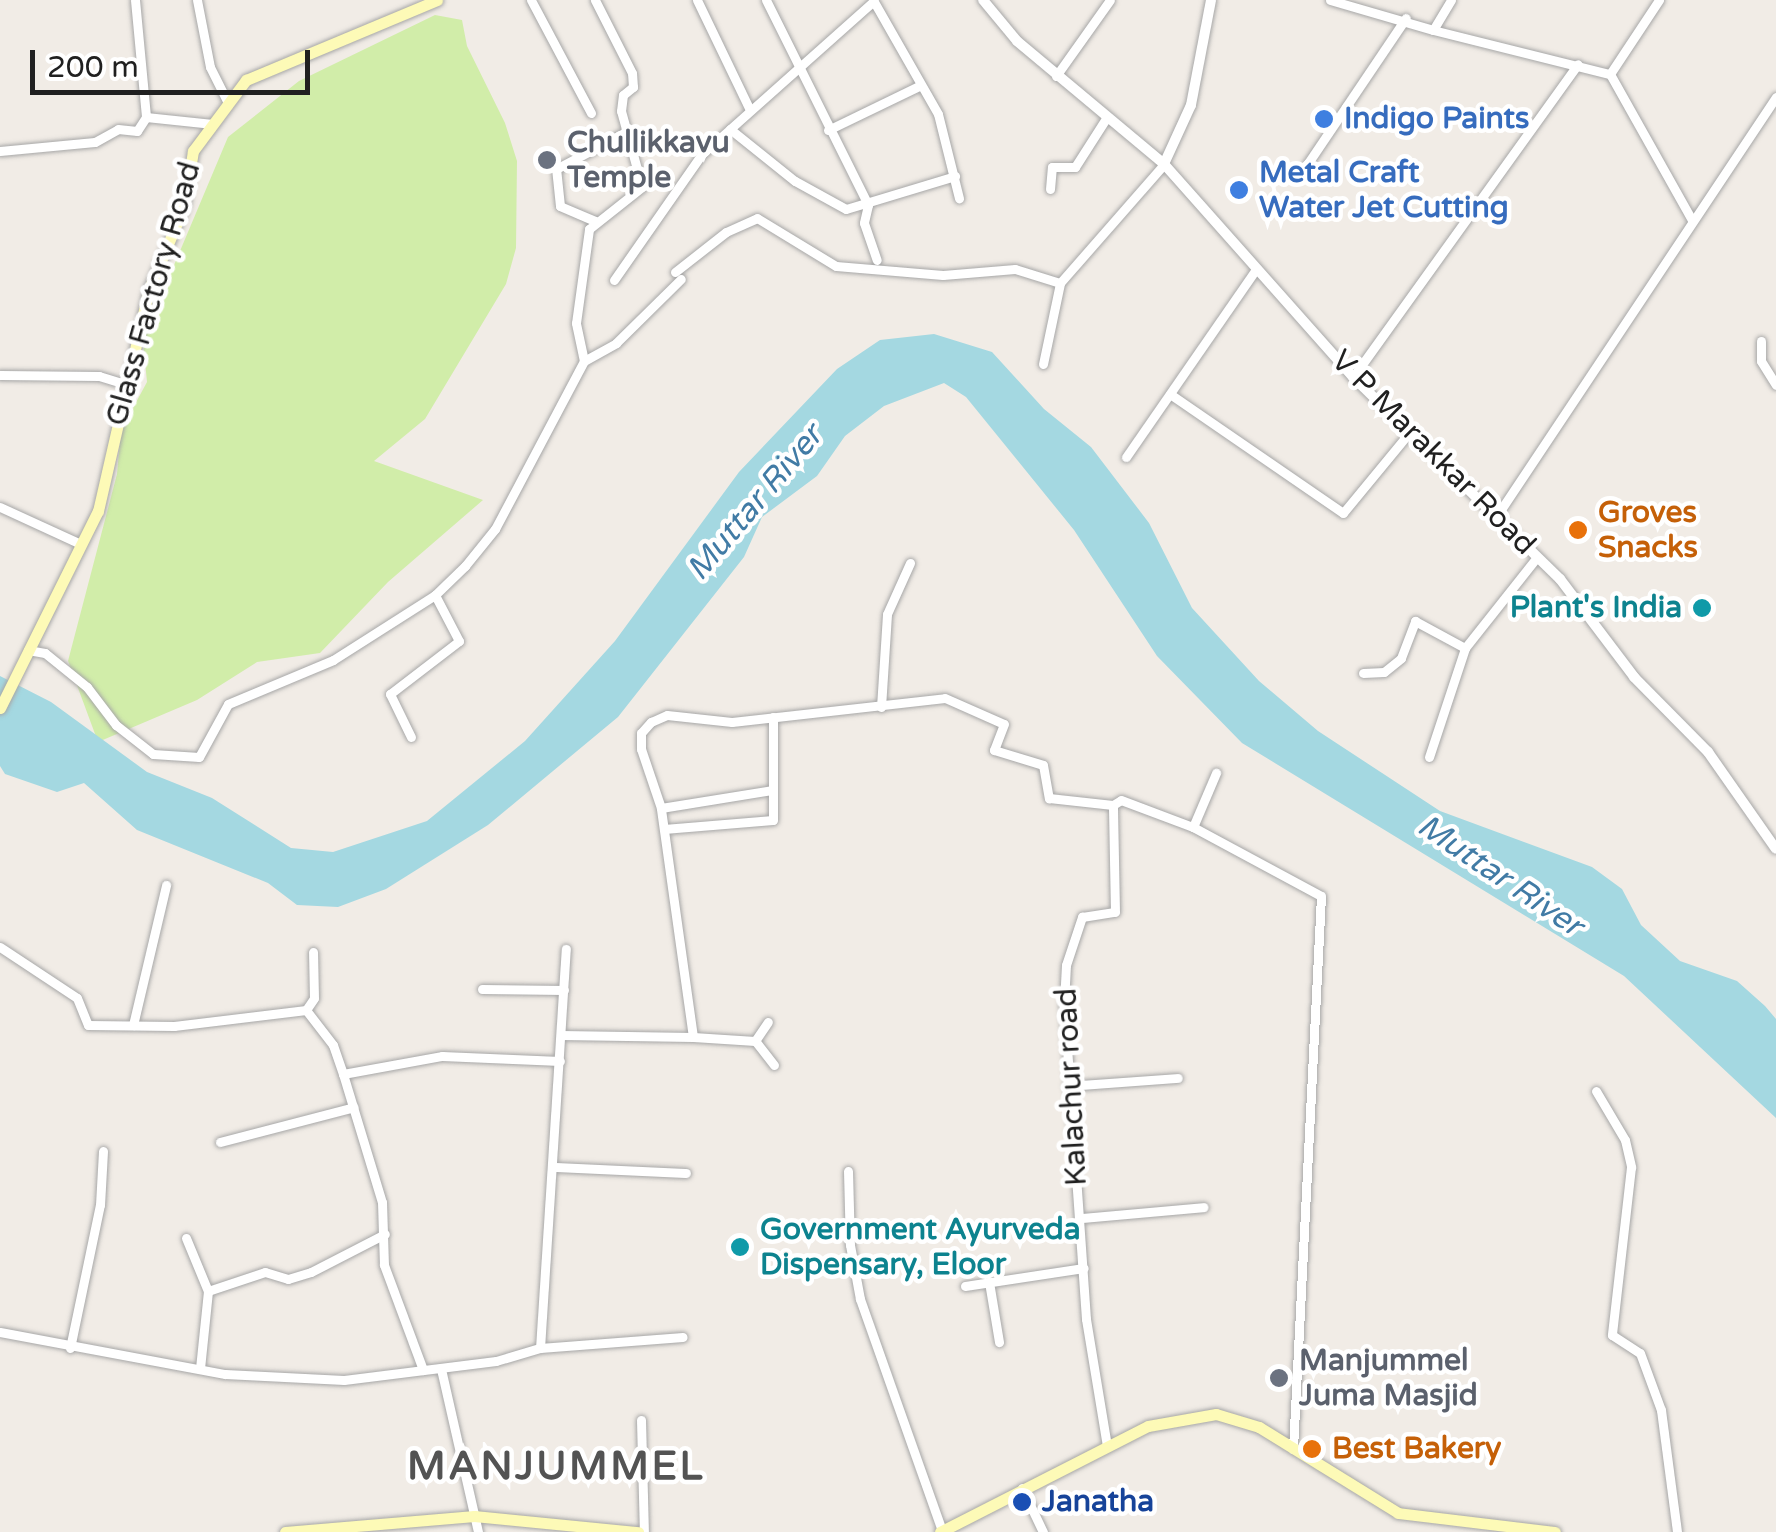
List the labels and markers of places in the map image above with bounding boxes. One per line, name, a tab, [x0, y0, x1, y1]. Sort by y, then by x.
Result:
place label: Indigo Paints	[1344, 101, 1529, 137]
marker: Indigo Paints	[1313, 108, 1335, 130]
place label: Chullikkavu Temple	[567, 125, 730, 196]
marker: Chullikkavu Temple	[536, 149, 558, 171]
place label: Metal Craft Water Jet Cutting	[1259, 155, 1509, 226]
marker: Metal Craft Water Jet Cutting	[1228, 179, 1250, 201]
place label: Groves Snacks	[1598, 495, 1698, 566]
marker: Groves Snacks	[1567, 519, 1589, 541]
place label: Plant's India	[1510, 590, 1682, 626]
marker: Plant's India	[1691, 597, 1713, 619]
place label: Government Ayurveda Dispensary, Eloor	[760, 1212, 1080, 1282]
marker: Government Ayurveda Dispensary, Eloor	[729, 1236, 751, 1258]
place label: Manjummel Juma Masjid	[1299, 1343, 1478, 1414]
marker: Manjummel Juma Masjid	[1268, 1367, 1290, 1389]
place label: Best Bakery	[1332, 1431, 1501, 1467]
marker: Best Bakery	[1301, 1438, 1323, 1460]
place label: Janatha	[1042, 1484, 1154, 1520]
marker: Janatha	[1011, 1491, 1033, 1513]

